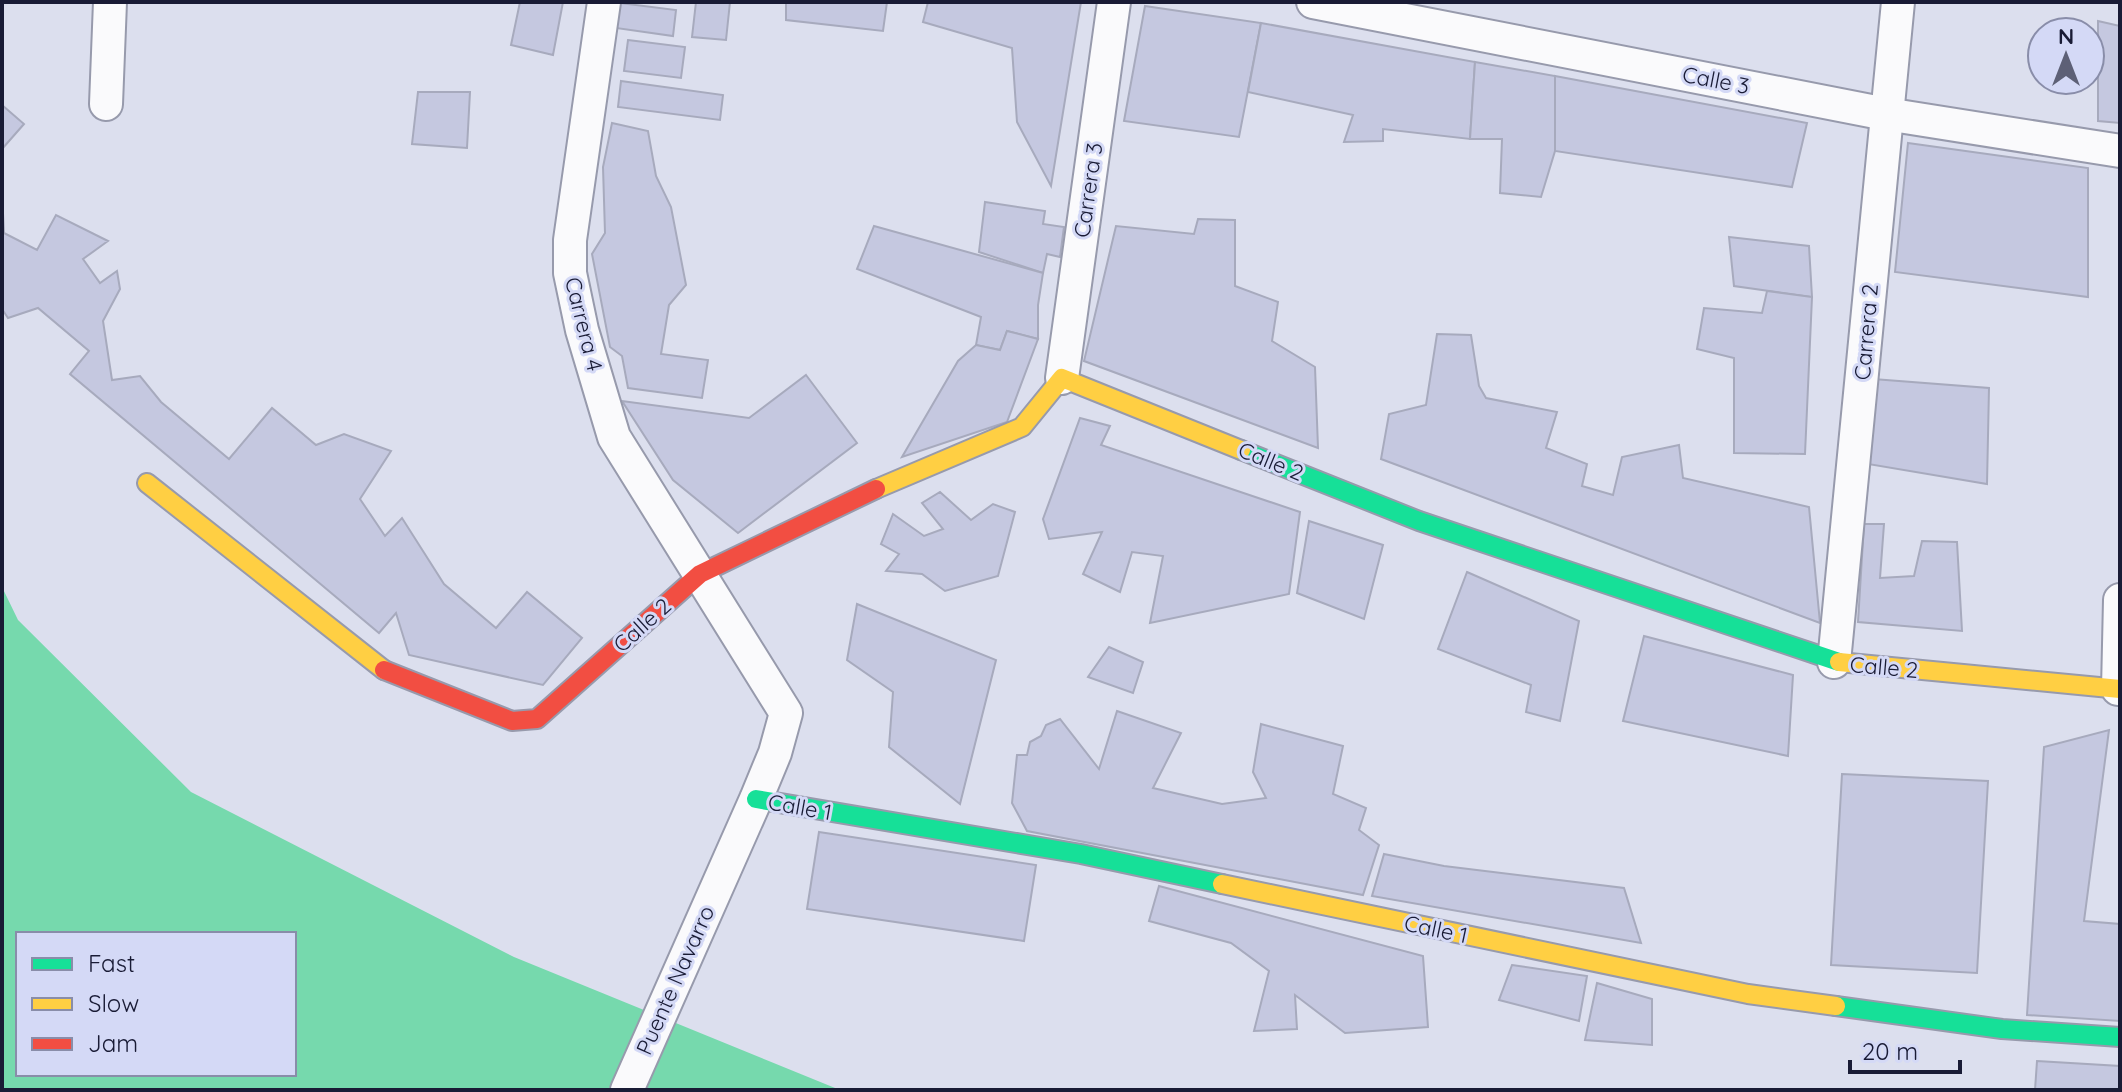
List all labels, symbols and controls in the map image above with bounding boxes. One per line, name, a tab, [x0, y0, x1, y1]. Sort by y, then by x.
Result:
north arrow	[2026, 16, 2106, 96]
text: N	[2058, 22, 2074, 50]
street label: Calle 3	[1680, 60, 1752, 100]
street label: Carrera 3	[1067, 141, 1109, 239]
street label: Carrera 4	[559, 274, 609, 374]
street label: Carrera 2	[1848, 283, 1884, 381]
street label: Calle 2	[1234, 435, 1308, 487]
street label: Calle 2	[607, 592, 677, 658]
street label: Calle 2	[1849, 650, 1919, 684]
street label: Calle 1	[766, 788, 834, 826]
street label: Puente Navarro	[630, 901, 720, 1059]
street label: Calle 1	[1402, 909, 1470, 949]
legend	[16, 932, 296, 1076]
text: Fast	[88, 948, 135, 978]
text: Slow	[88, 988, 139, 1018]
scale bar	[1850, 1024, 1960, 1074]
text: Jam	[88, 1028, 138, 1058]
text: 20 m	[1862, 1036, 1918, 1066]

